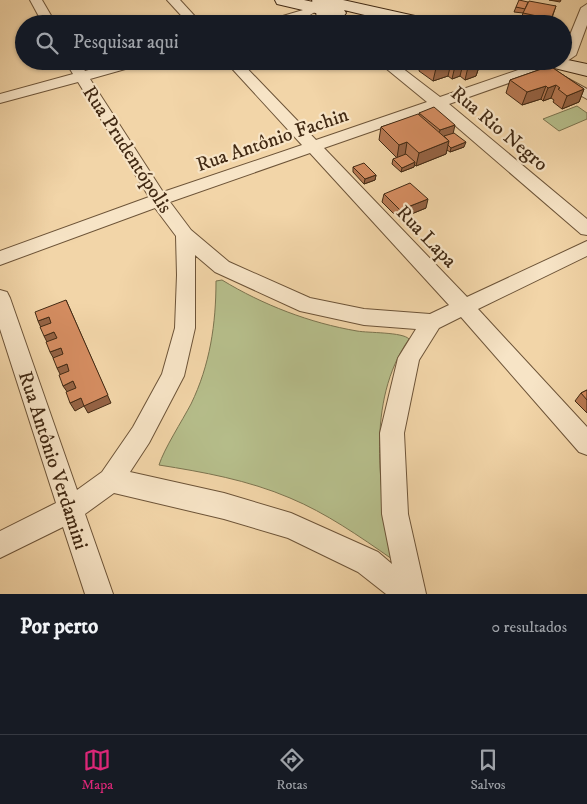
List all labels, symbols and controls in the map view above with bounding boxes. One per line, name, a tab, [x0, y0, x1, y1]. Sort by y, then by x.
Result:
search box	[15, 15, 572, 70]
icon: search	[33, 29, 61, 57]
text: Pesquisar aqui	[73, 31, 179, 54]
street label: Rua Prudentópolis	[76, 81, 177, 218]
street label: Rua Rio Negro	[445, 81, 553, 177]
street label: Rua Antônio Fachin	[193, 102, 352, 178]
street label: Rua Lapa	[390, 201, 462, 274]
street label: Rua Antônio Verdamini	[12, 368, 93, 553]
text: Por perto	[20, 614, 98, 640]
text: 0 resultados	[492, 617, 567, 637]
tab: Mapa	[82, 746, 113, 794]
tab: Rotas	[276, 746, 307, 794]
tab: Salvos	[471, 746, 505, 794]

